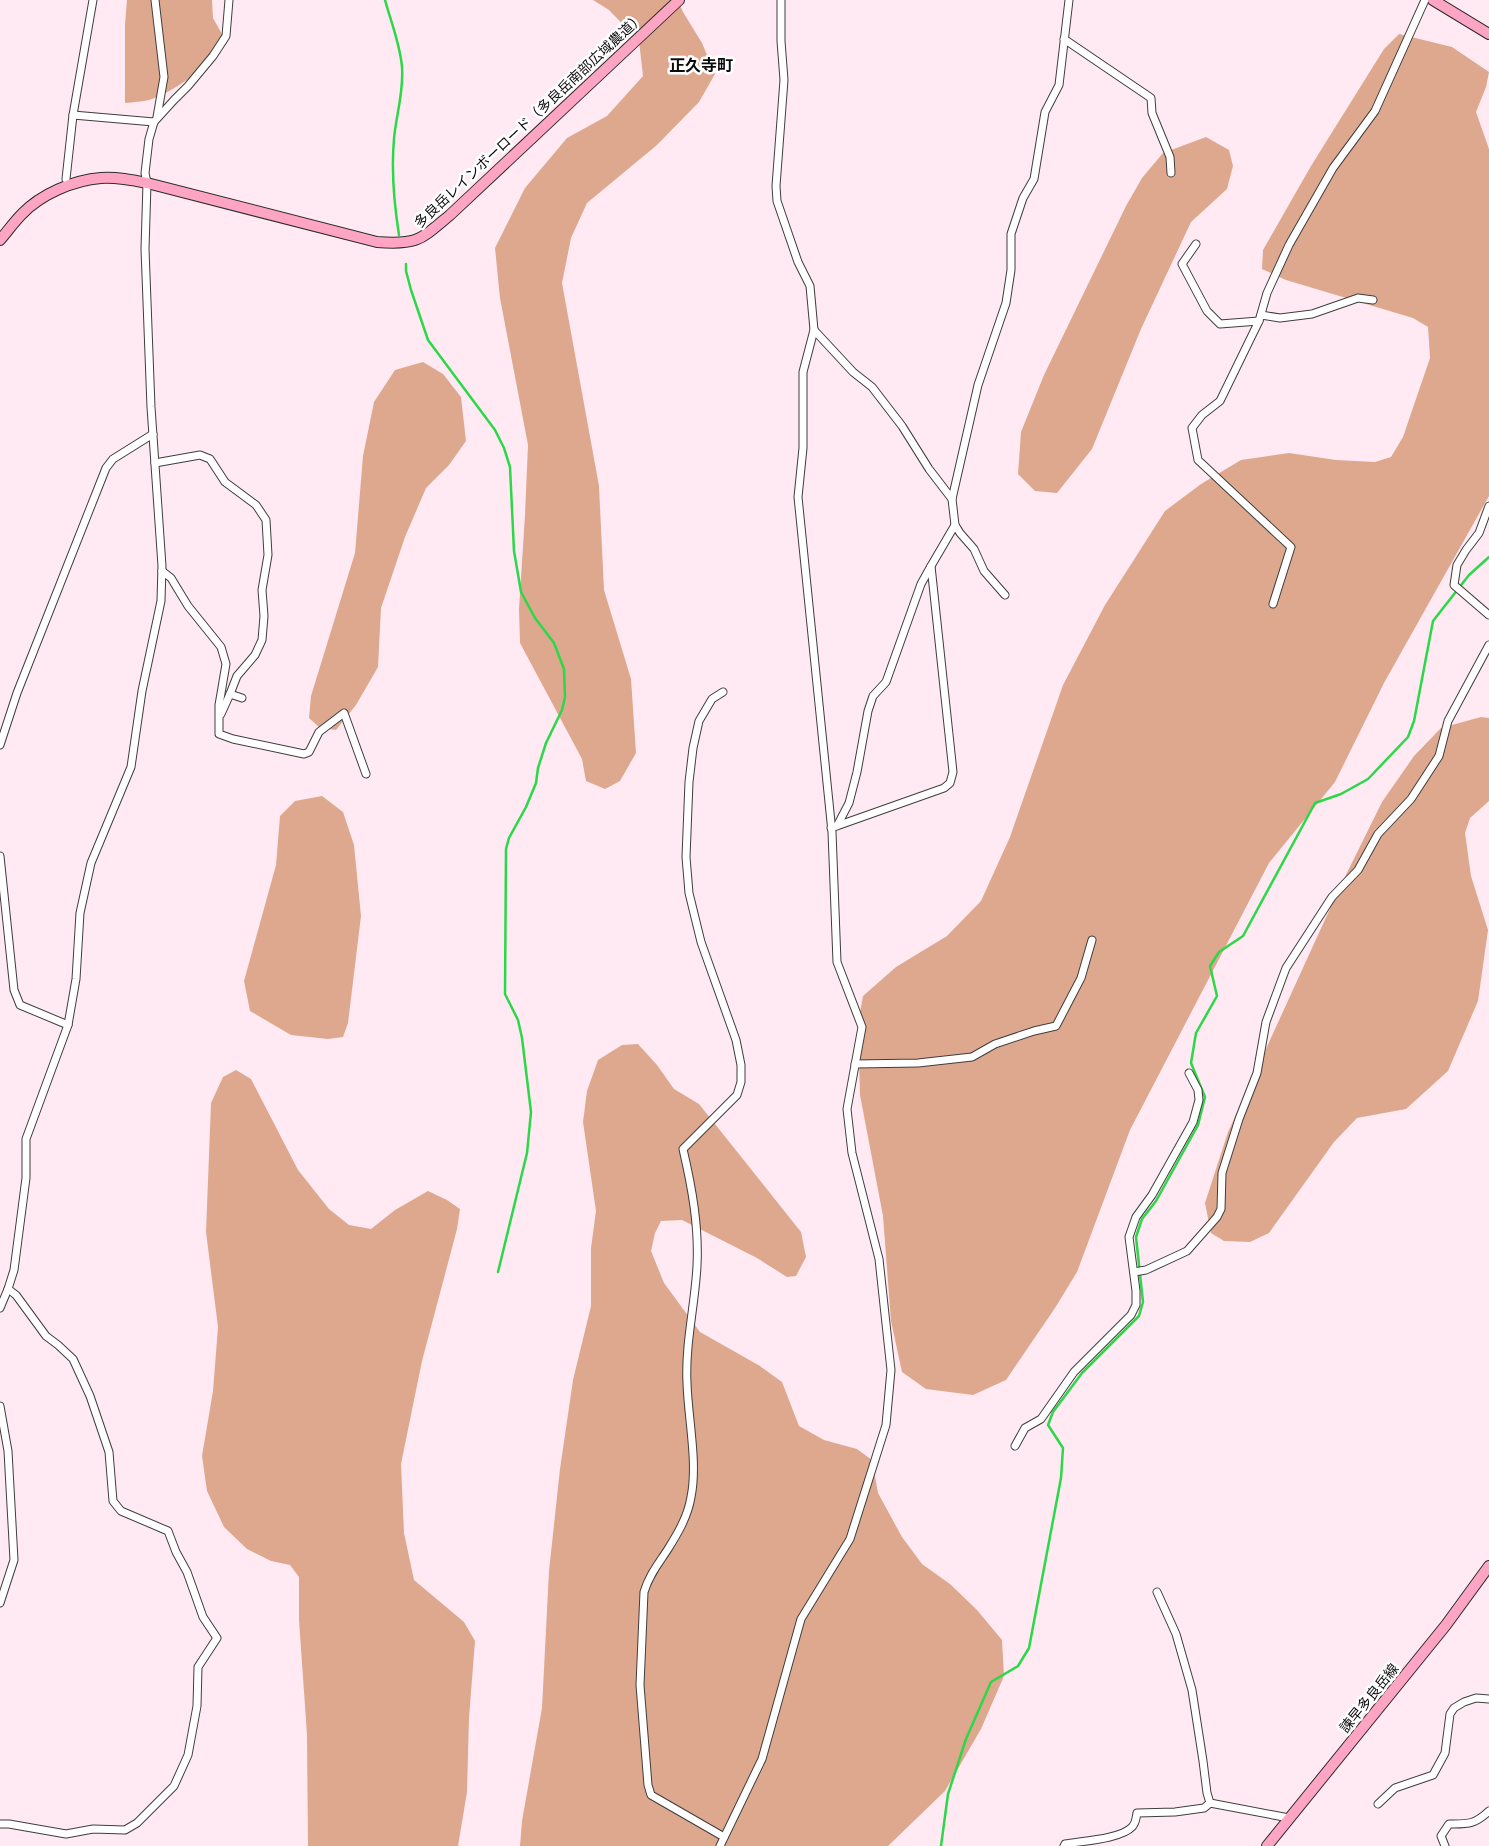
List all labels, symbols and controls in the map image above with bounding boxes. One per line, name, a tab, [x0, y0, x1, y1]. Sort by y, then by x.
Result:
street label: 多良岳レインボーロード（多良岳南部広域農道）	[409, 7, 648, 232]
district label: 正久寺町	[669, 52, 733, 76]
street label: 諫早多良岳線	[1334, 1658, 1402, 1736]

